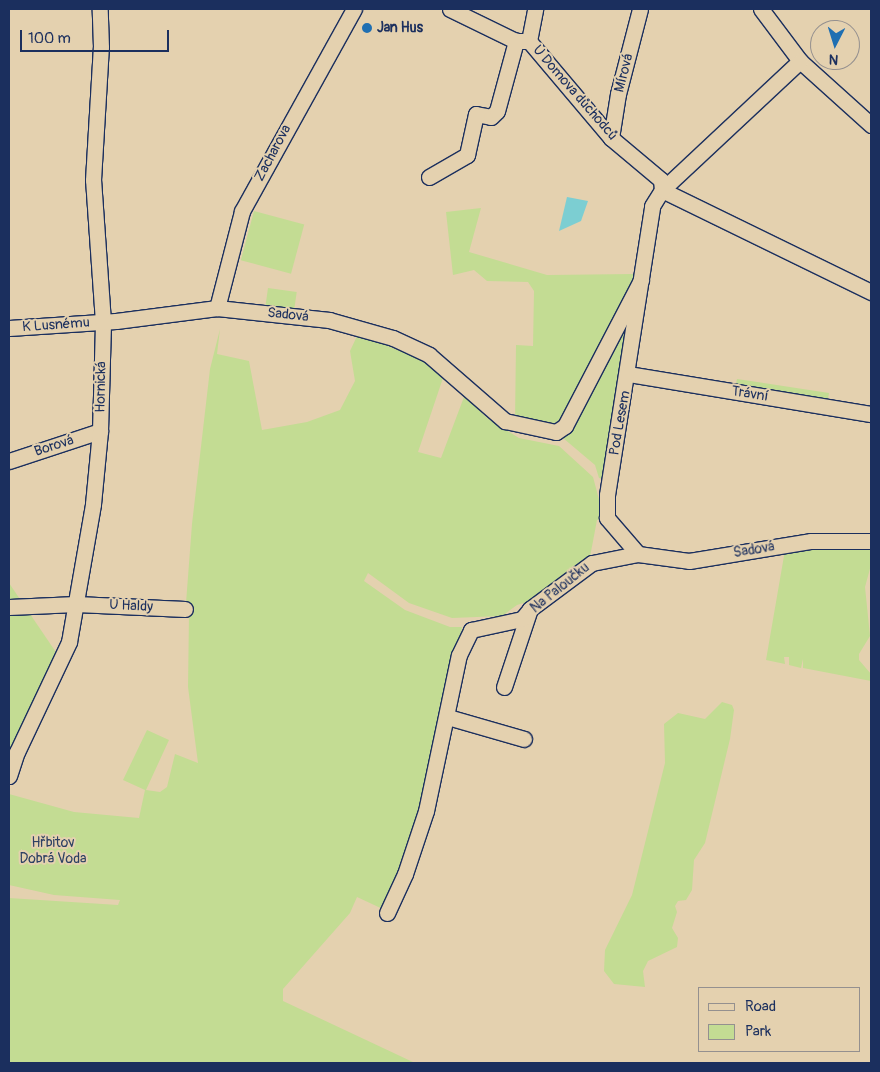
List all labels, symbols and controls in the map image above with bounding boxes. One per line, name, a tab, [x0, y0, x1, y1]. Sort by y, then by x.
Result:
scale bar	[22, 20, 171, 52]
place label: Jan Hus	[377, 20, 423, 36]
north arrow	[810, 20, 860, 70]
marker: Jan Hus	[361, 22, 373, 34]
text: 100 m	[28, 29, 71, 48]
street label: U Domova důchodců	[529, 42, 621, 144]
text: N	[828, 51, 839, 68]
street label: Mírová	[611, 52, 637, 94]
street label: Zacharova	[251, 122, 295, 184]
street label: Sadová	[266, 304, 310, 326]
street label: K Lusnému	[22, 314, 90, 336]
street label: Hornická	[92, 361, 110, 413]
street label: Trávní	[730, 383, 770, 405]
street label: Pod Lesem	[606, 389, 634, 457]
street label: Borová	[32, 432, 76, 460]
street label: Sadová	[732, 538, 776, 562]
street label: Na Paloučku	[527, 559, 593, 617]
street label: U Haldy	[109, 596, 153, 616]
park label: Hřbitov Dobrá Voda	[19, 835, 87, 868]
legend	[698, 987, 860, 1052]
text: Road	[745, 997, 776, 1016]
text: Park	[745, 1022, 771, 1041]

